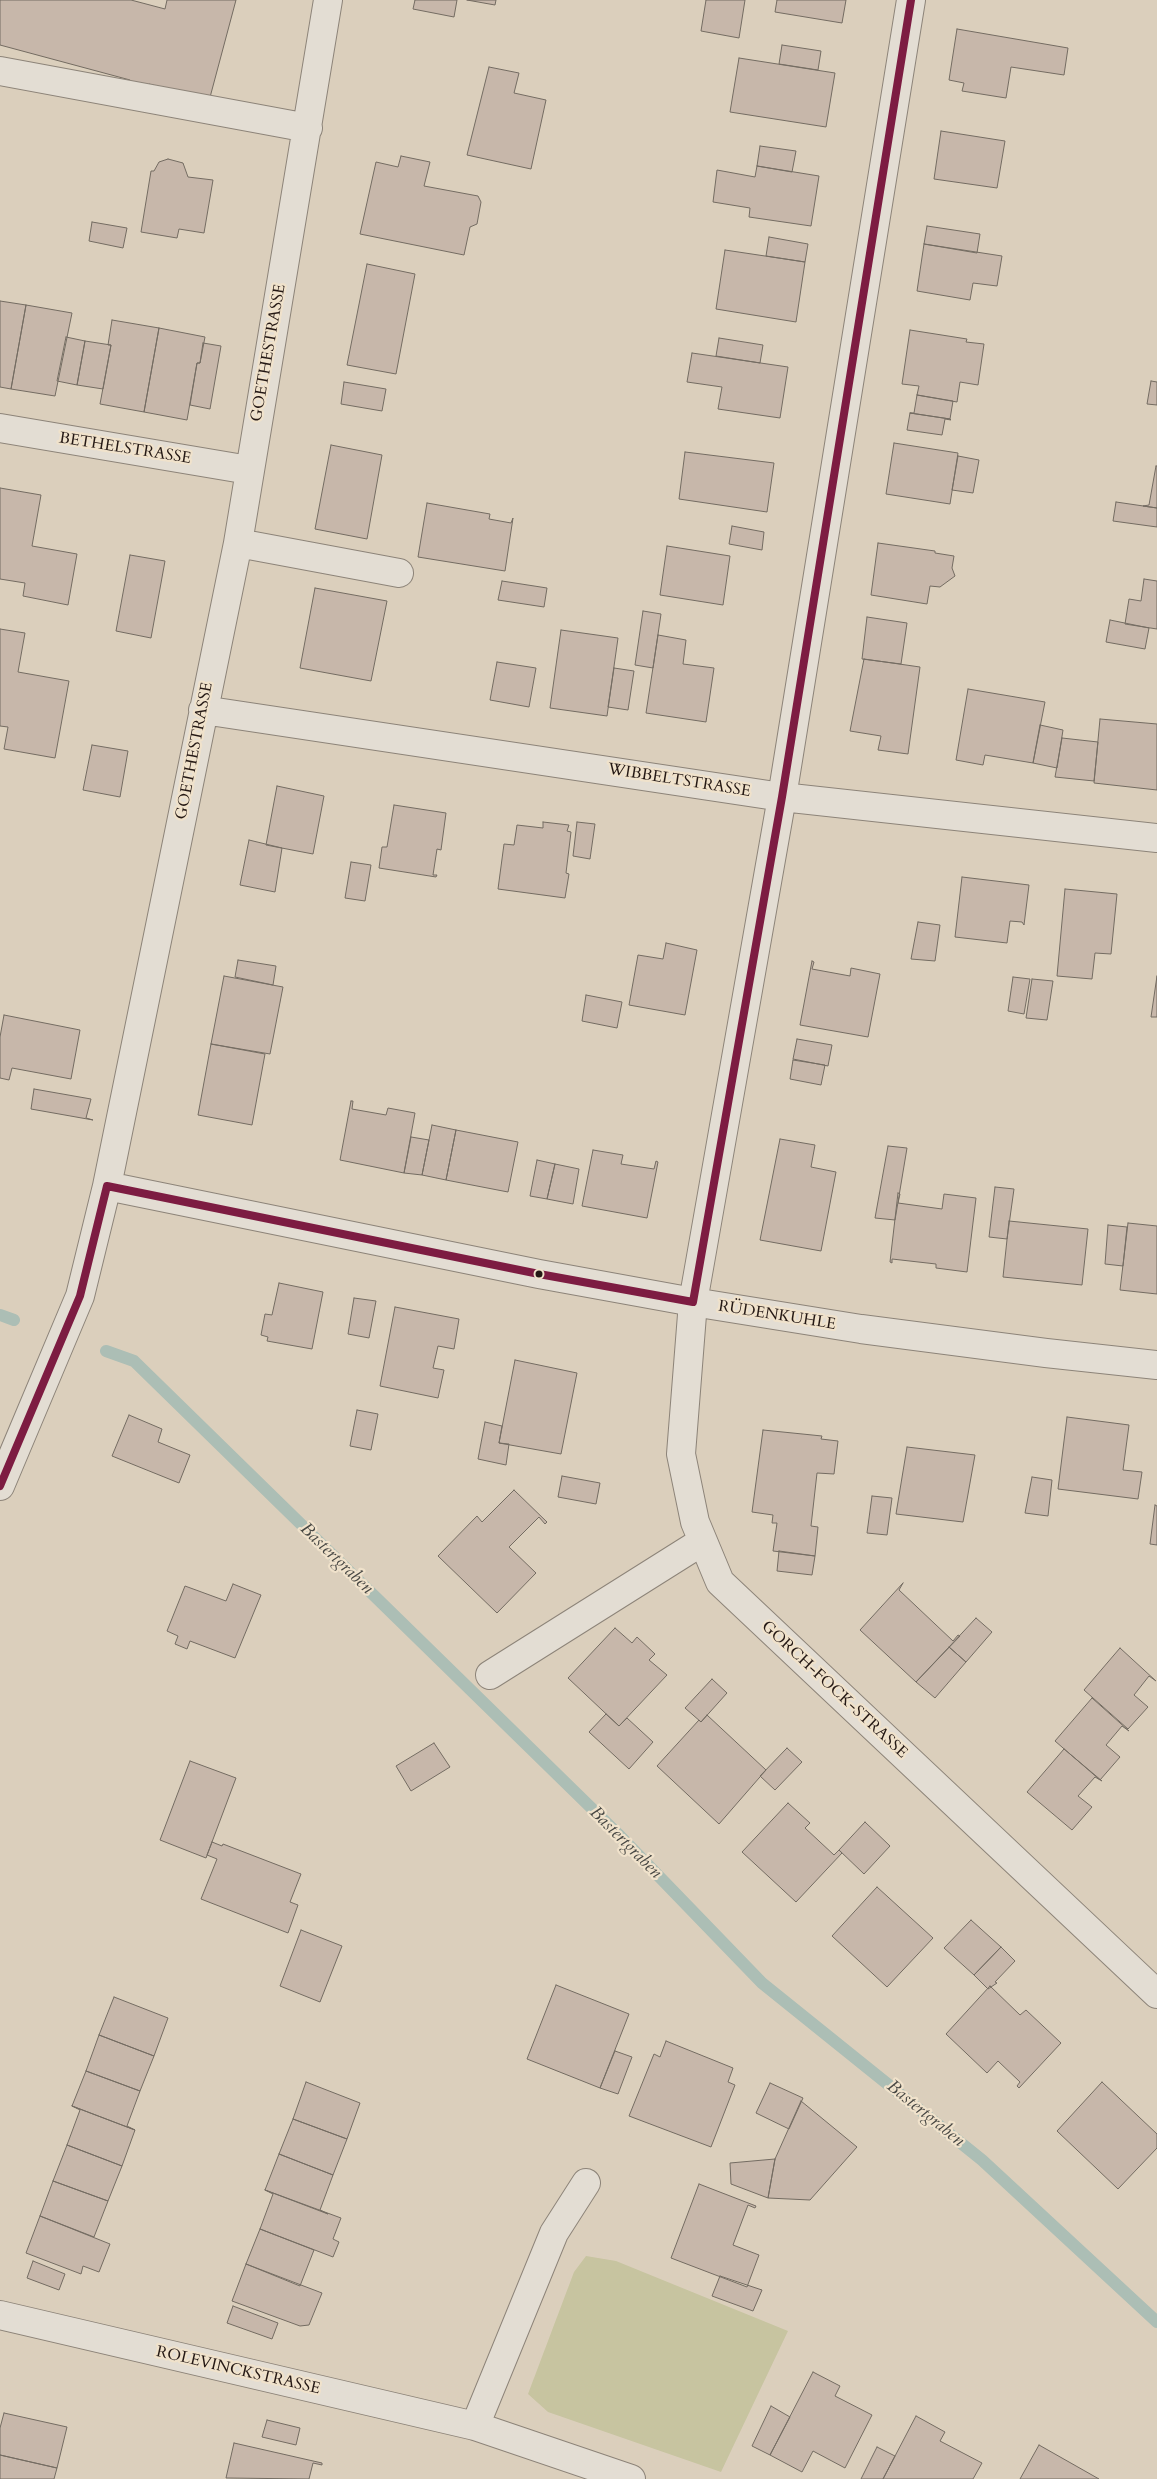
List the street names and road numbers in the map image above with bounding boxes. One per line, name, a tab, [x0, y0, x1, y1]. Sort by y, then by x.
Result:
street label: GOETHESTRASSE	[247, 283, 291, 423]
street label: BETHELSTRASSE	[58, 429, 192, 469]
street label: GOETHESTRASSE	[172, 681, 218, 821]
street label: WIBBELTSTRASSE	[606, 760, 752, 802]
street label: RÜDENKUHLE	[717, 1297, 837, 1335]
street label: GORCH-FOCK-STRASSE	[757, 1617, 911, 1763]
street label: ROLEVINCKSTRASSE	[154, 2343, 322, 2399]

